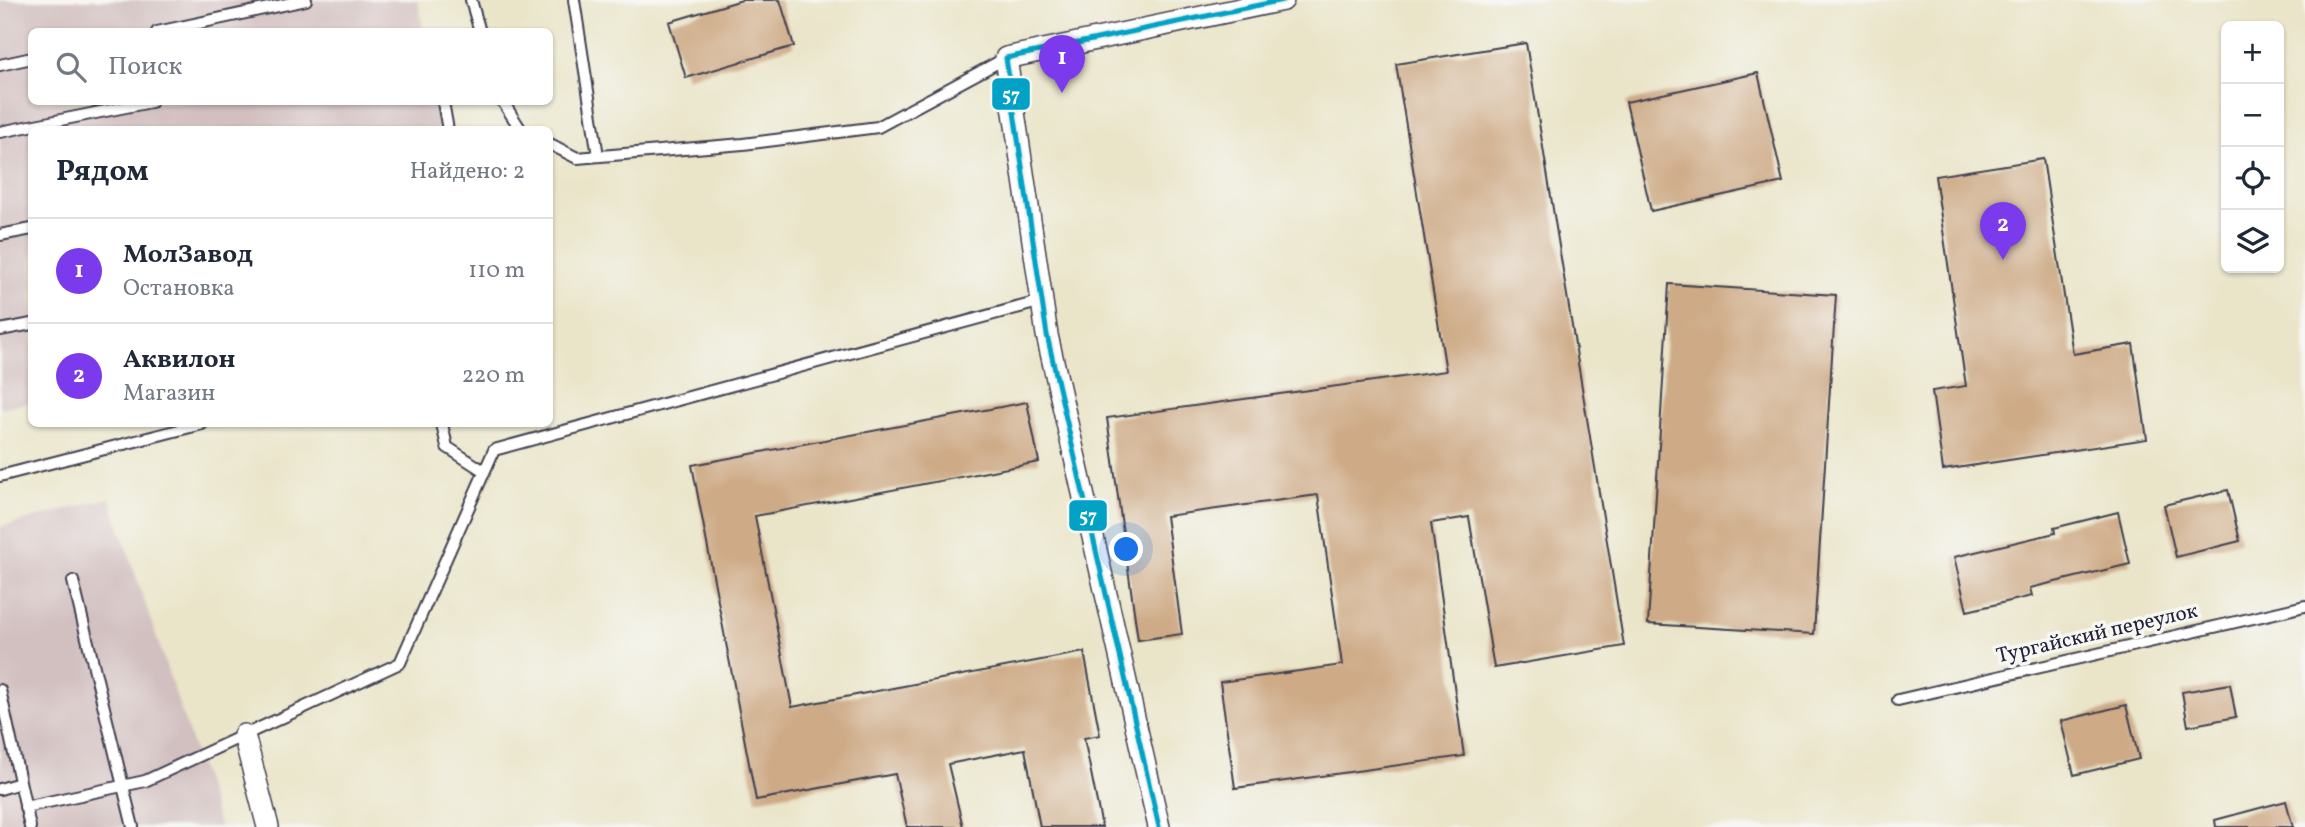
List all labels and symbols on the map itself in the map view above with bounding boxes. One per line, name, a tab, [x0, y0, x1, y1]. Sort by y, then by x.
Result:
pin: 1	[1039, 35, 1085, 93]
line badge: 57	[991, 77, 1031, 111]
text: 57	[1002, 83, 1020, 109]
pin: 2	[1980, 202, 2026, 260]
line badge: 57	[1068, 499, 1108, 532]
text: 57	[1079, 504, 1097, 530]
your location	[1109, 532, 1143, 566]
street label: Тургайский переулок	[1993, 597, 2201, 671]

